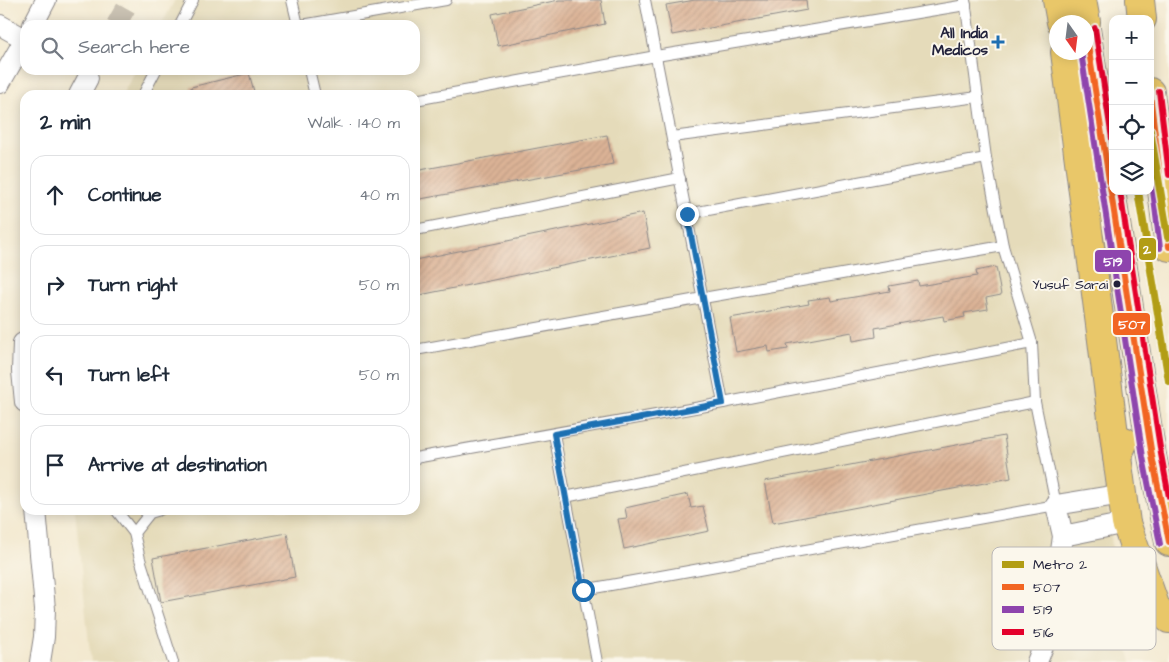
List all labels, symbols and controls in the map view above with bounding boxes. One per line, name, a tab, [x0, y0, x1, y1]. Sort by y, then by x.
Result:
north arrow	[1049, 15, 1094, 60]
map controls	[1109, 15, 1154, 195]
button: +	[1109, 15, 1154, 60]
search box	[20, 20, 420, 75]
place label: All India Medicos	[932, 23, 988, 61]
icon: search	[38, 34, 66, 62]
text: Search here	[78, 34, 190, 61]
marker: All India Medicos	[992, 36, 1004, 48]
button: −	[1109, 60, 1154, 105]
button: locate	[1109, 105, 1154, 150]
text: 2 min	[40, 108, 90, 137]
text: Walk · 140 m	[308, 112, 400, 134]
button: layers	[1109, 150, 1154, 195]
icon: ahead	[41, 181, 69, 209]
text: Continue	[88, 182, 162, 209]
text: 40 m	[359, 184, 399, 206]
route end	[676, 203, 699, 226]
line badge: 2	[1138, 237, 1157, 261]
text: 2	[1142, 240, 1152, 260]
line badge: 519	[1094, 249, 1132, 273]
text: 519	[1103, 252, 1123, 272]
icon: right	[41, 271, 69, 299]
text: Turn right	[88, 272, 177, 299]
text: 50 m	[359, 274, 399, 296]
place label: Yusuf Sarai	[1032, 275, 1108, 295]
marker: Yusuf Sarai	[1112, 279, 1122, 289]
line badge: 507	[1112, 312, 1151, 336]
text: 507	[1118, 315, 1146, 335]
icon: left	[41, 361, 69, 389]
text: Turn left	[88, 362, 169, 389]
text: 50 m	[359, 364, 399, 386]
icon: arrive	[41, 451, 69, 479]
text: Arrive at destination	[88, 452, 267, 479]
legend	[992, 547, 1156, 650]
text: Metro 2	[1033, 555, 1087, 575]
text: 507	[1033, 578, 1061, 598]
route start	[572, 579, 595, 602]
text: 519	[1033, 600, 1053, 620]
text: 516	[1033, 623, 1054, 643]

